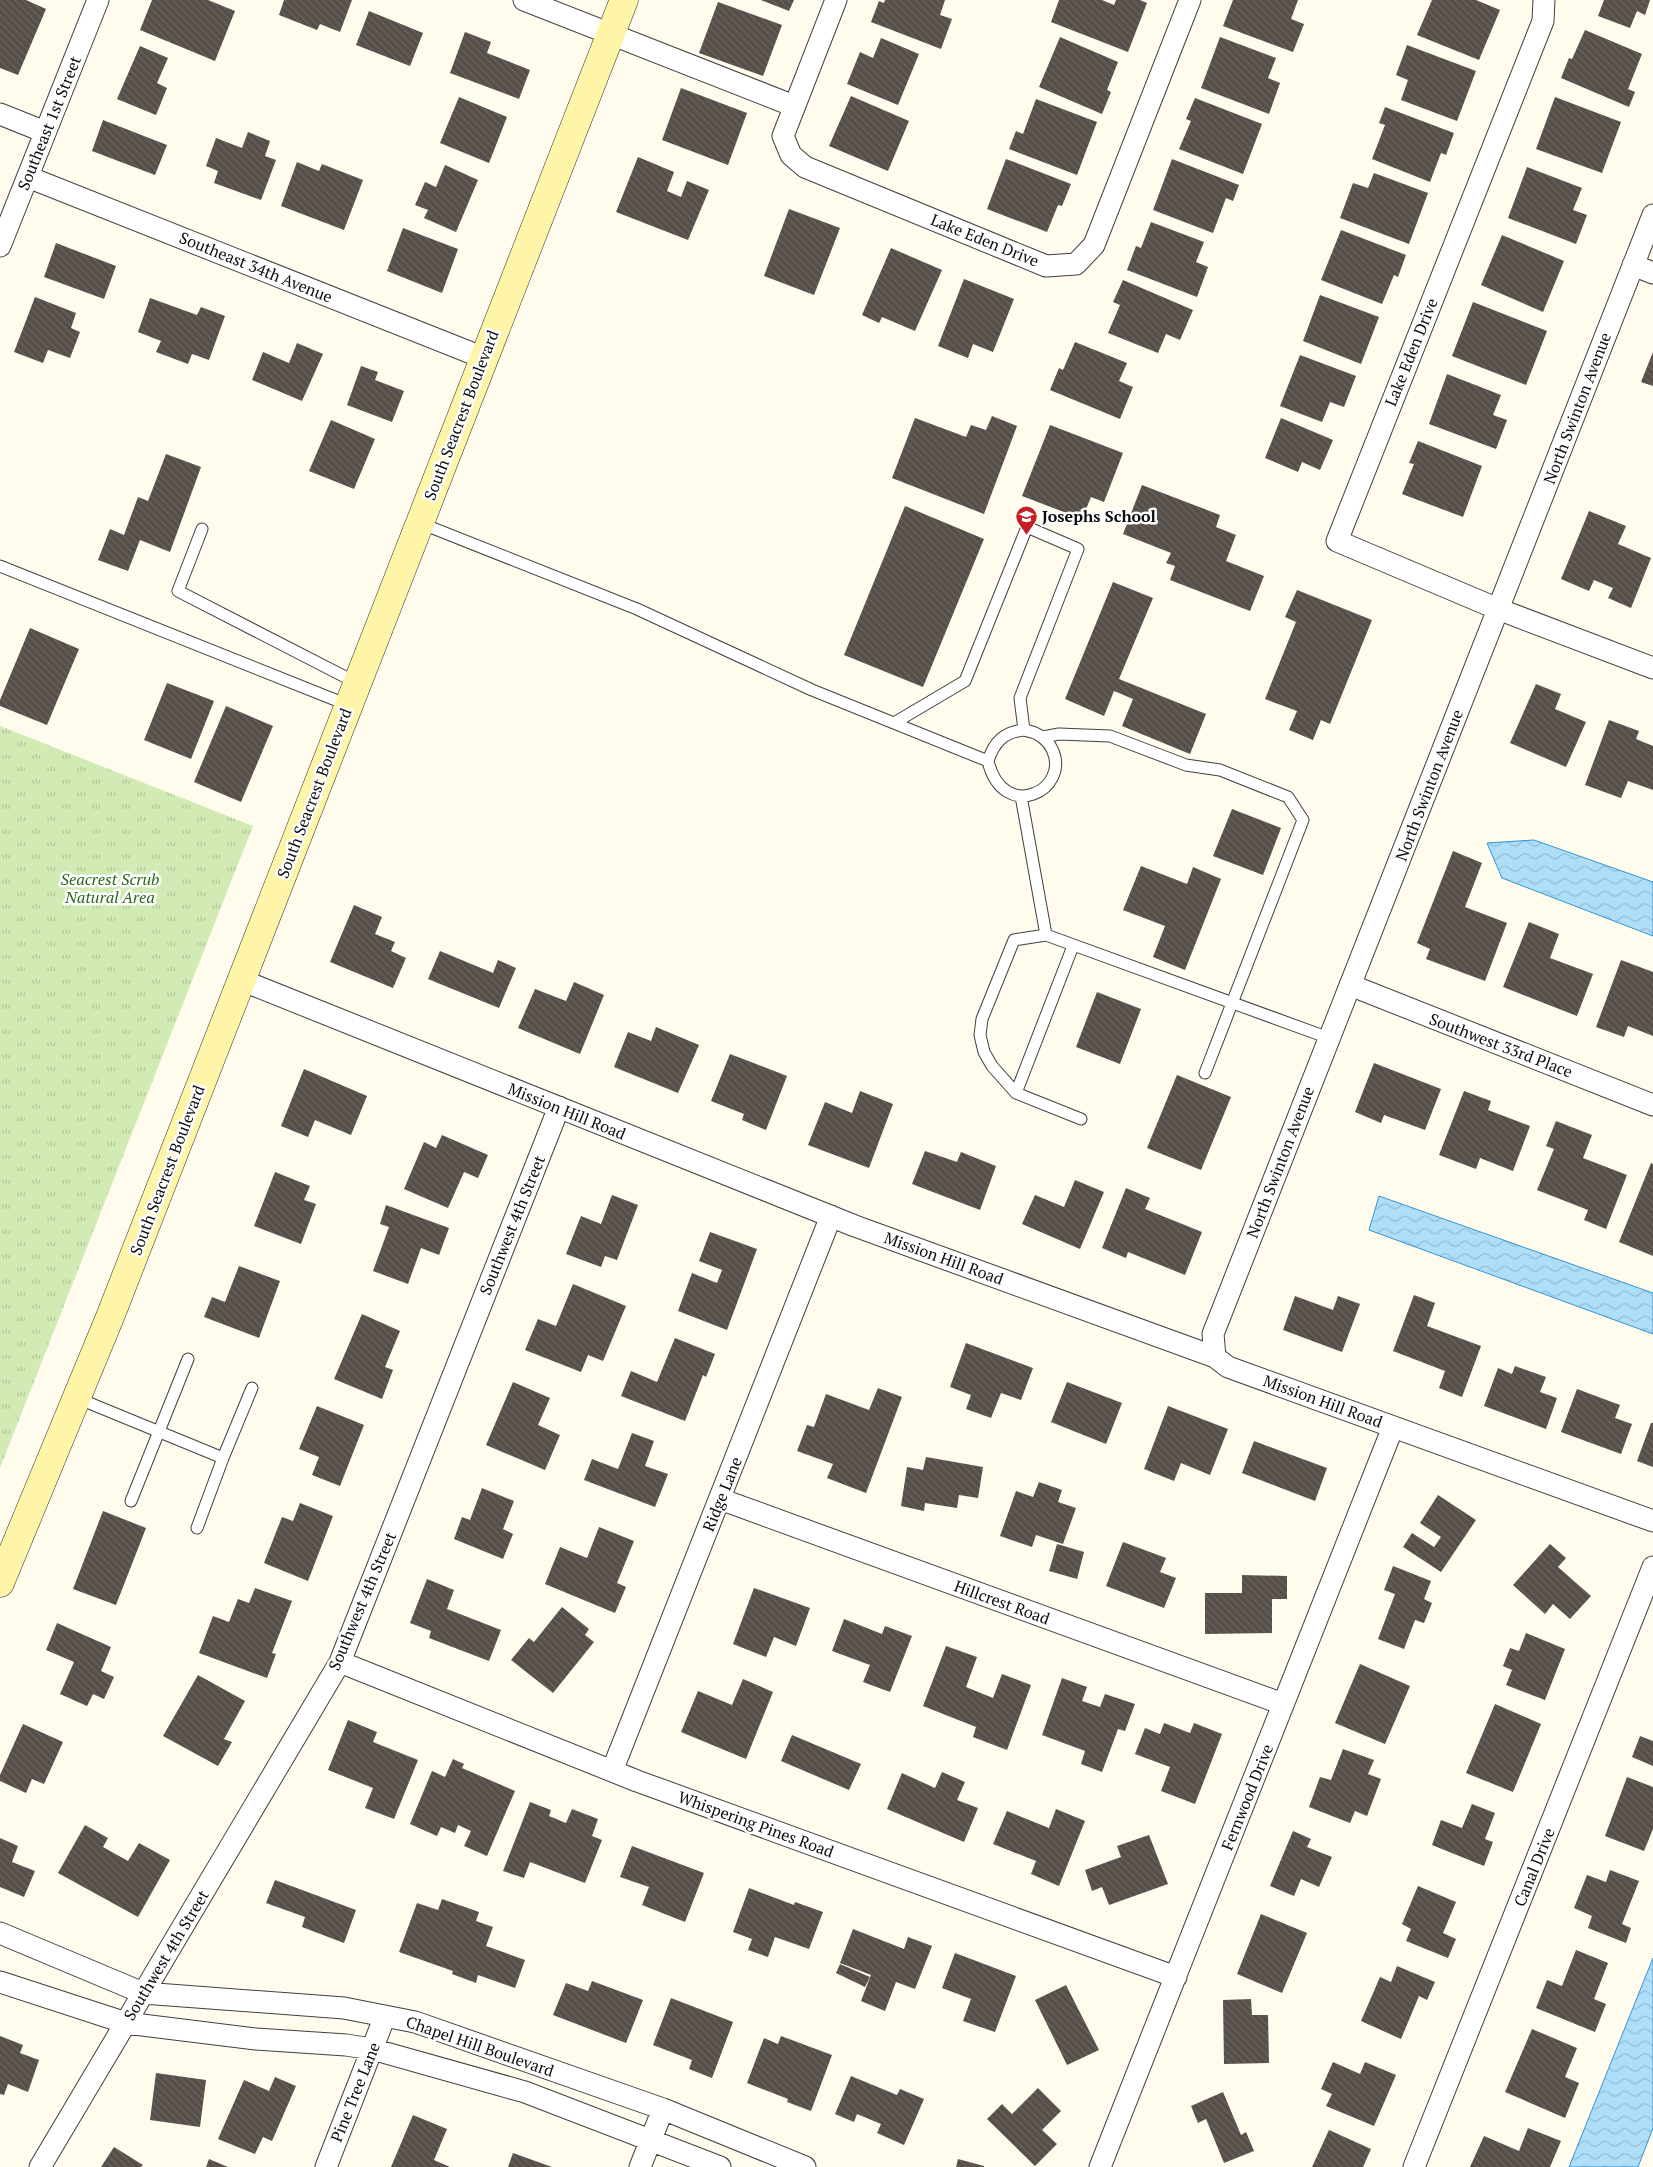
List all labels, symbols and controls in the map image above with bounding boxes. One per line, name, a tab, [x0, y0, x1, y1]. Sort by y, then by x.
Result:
street label: Southeast 1st Street	[12, 53, 86, 193]
street label: Lake Eden Drive	[928, 208, 1042, 272]
street label: Southeast 34th Avenue	[176, 226, 336, 308]
street label: Lake Eden Drive	[1379, 295, 1443, 409]
street label: South Seacrest Boulevard	[418, 327, 504, 503]
street label: North Swinton Avenue	[1538, 329, 1616, 487]
school or university icon: Josephs School	[1014, 504, 1038, 535]
place label: Josephs School	[1042, 505, 1156, 527]
street label: South Seacrest Boulevard	[271, 705, 357, 881]
street label: North Swinton Avenue	[1390, 706, 1468, 864]
park label: Seacrest Scrub Natural Area	[60, 868, 160, 908]
street label: Southwest 33rd Place	[1426, 1008, 1576, 1082]
street label: Mission Hill Road	[505, 1077, 629, 1145]
street label: South Seacrest Boulevard	[124, 1082, 210, 1258]
street label: North Swinton Avenue	[1241, 1083, 1319, 1241]
street label: Southwest 4th Street	[474, 1152, 550, 1298]
street label: Mission Hill Road	[881, 1226, 1007, 1290]
street label: Mission Hill Road	[1260, 1369, 1386, 1433]
street label: Ridge Lane	[697, 1453, 747, 1535]
street label: Southwest 4th Street	[323, 1528, 401, 1674]
street label: Hillcrest Road	[951, 1575, 1053, 1630]
street label: Fernwood Drive	[1216, 1741, 1278, 1853]
street label: Whispering Pines Road	[675, 1786, 837, 1862]
street label: Canal Drive	[1508, 1824, 1560, 1910]
street label: Southwest 4th Street	[118, 1886, 214, 2024]
street label: Chapel Hill Boulevard	[403, 2010, 557, 2082]
street label: Pine Tree Lane	[325, 2039, 385, 2145]

